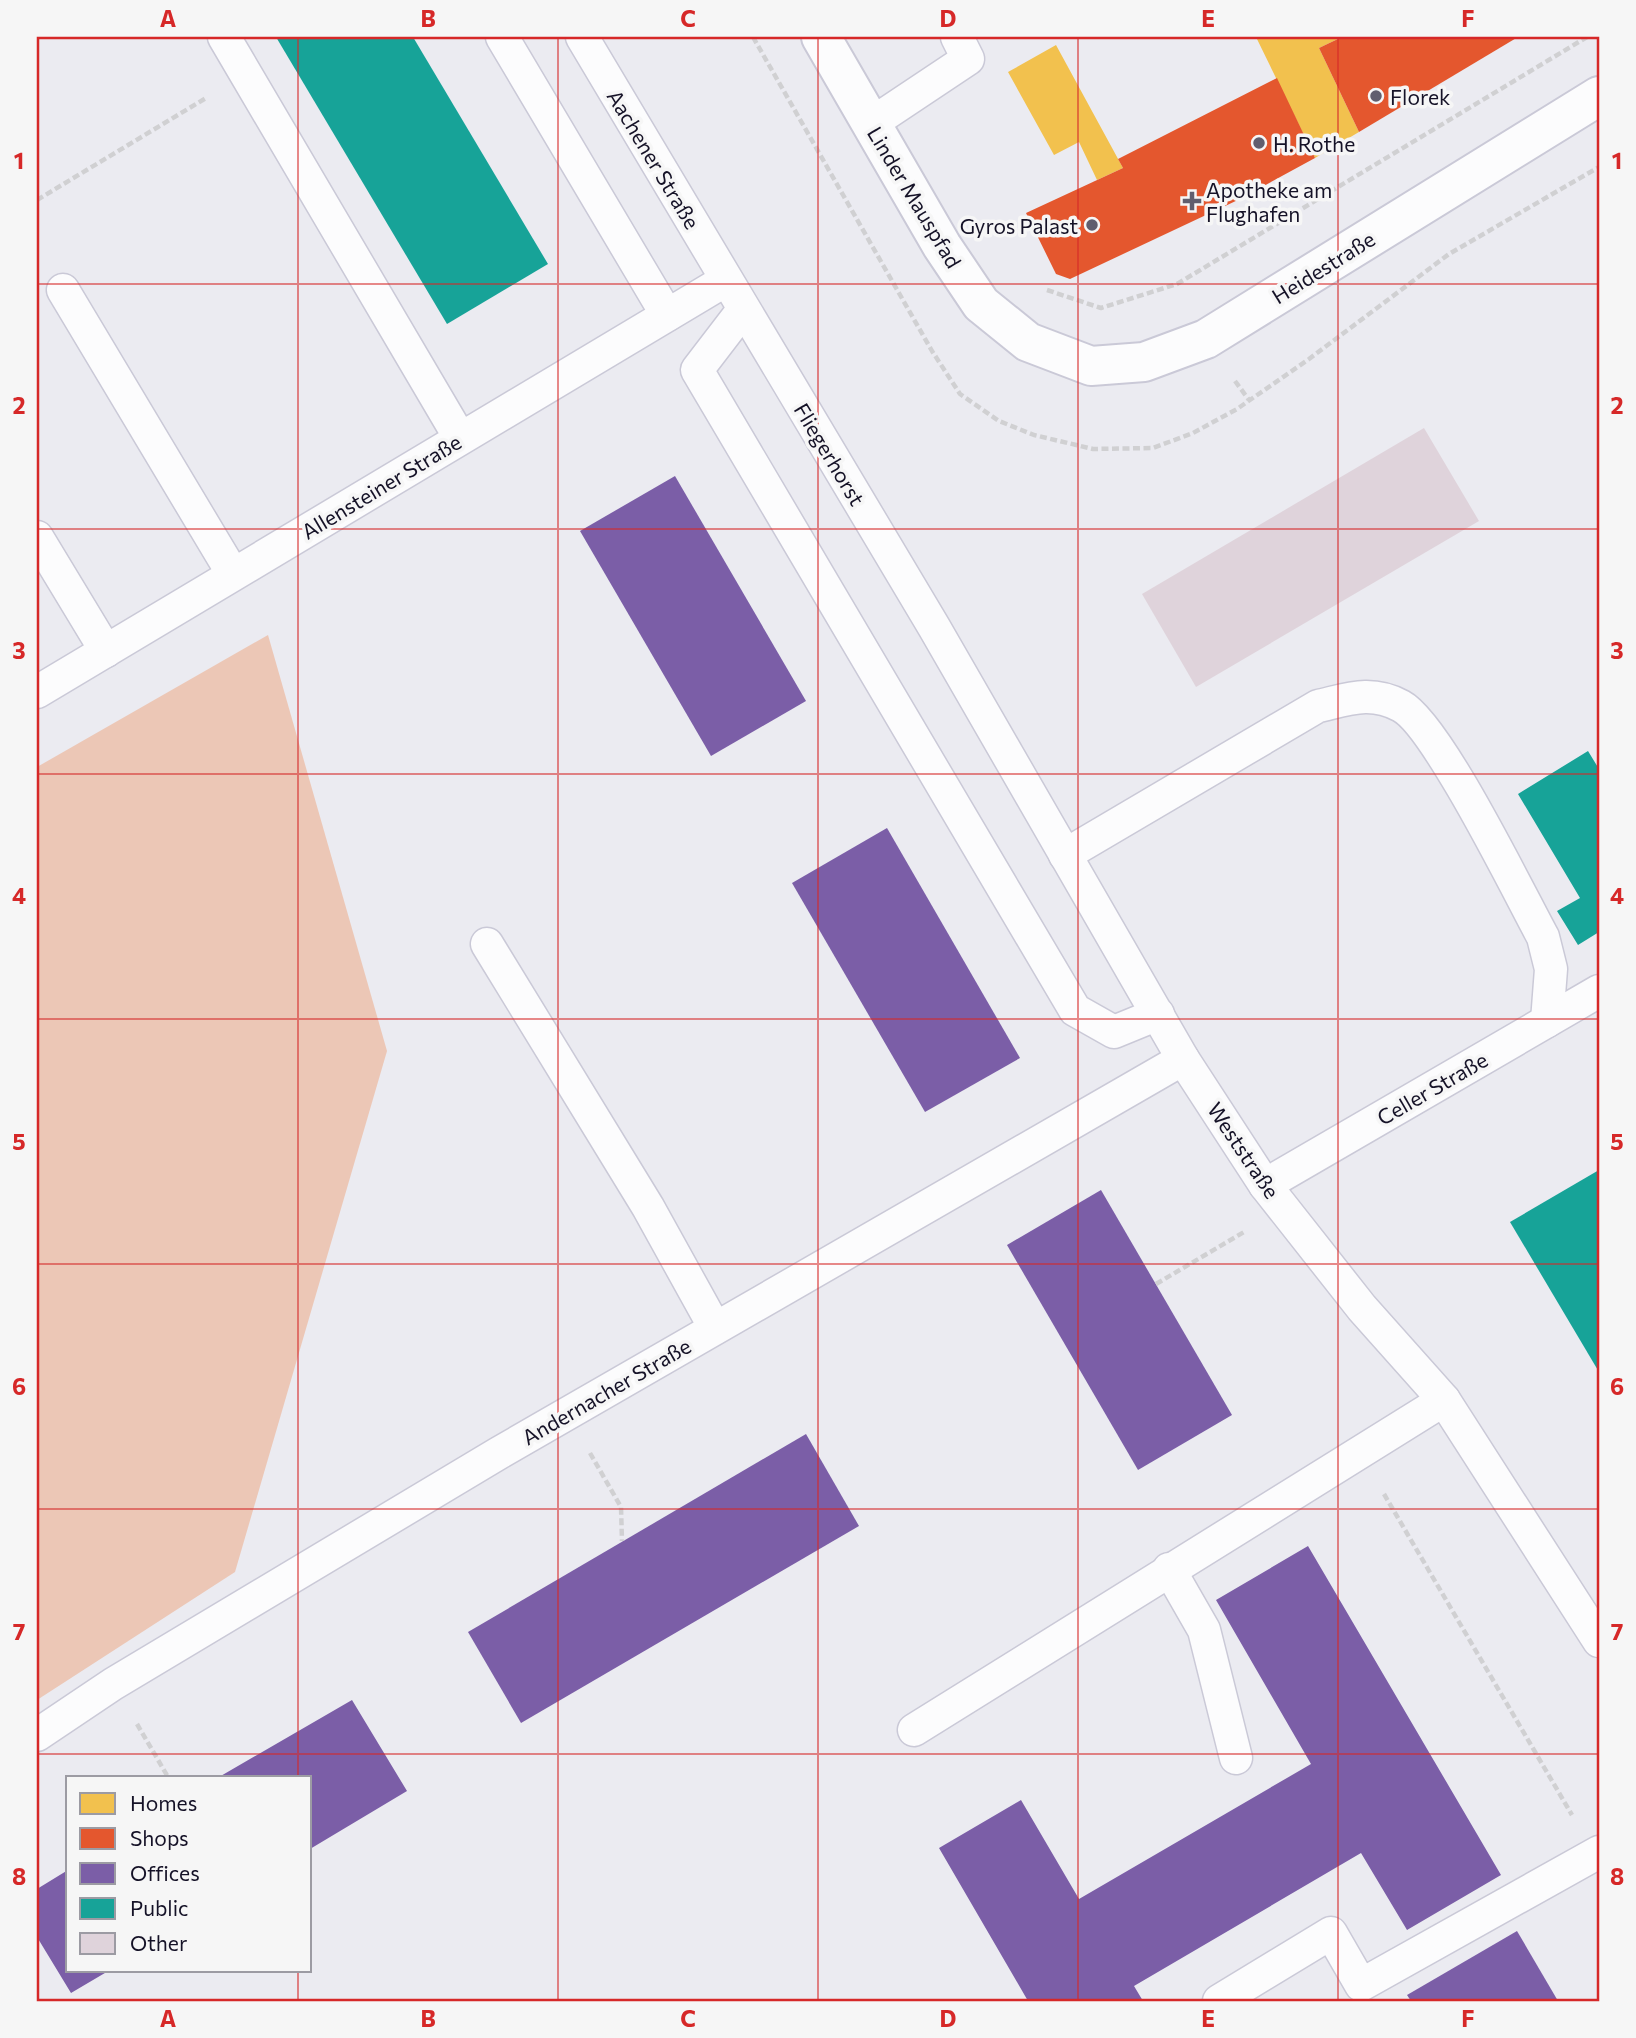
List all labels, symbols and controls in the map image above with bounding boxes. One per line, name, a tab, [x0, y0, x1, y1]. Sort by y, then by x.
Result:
text: A	[160, 4, 177, 32]
text: B	[420, 4, 436, 32]
text: C	[680, 4, 696, 32]
text: D	[940, 4, 957, 32]
text: E	[1201, 4, 1215, 32]
text: F	[1461, 4, 1475, 32]
place label: Florek	[1390, 84, 1450, 109]
street label: Aachener Straße	[603, 85, 705, 233]
marker: Florek	[1368, 88, 1384, 104]
street label: Linder Mauspfad	[863, 122, 967, 272]
place label: H. Rothe	[1273, 131, 1355, 156]
marker: H. Rothe	[1251, 135, 1267, 151]
text: 1	[14, 146, 24, 174]
text: 1	[1612, 146, 1622, 174]
place label: Apotheke am Flughafen	[1206, 177, 1332, 226]
marker: Apotheke am Flughafen	[1184, 193, 1200, 209]
place label: Gyros Palast	[960, 213, 1078, 238]
marker: Gyros Palast	[1084, 217, 1100, 233]
street label: Heidestraße	[1267, 226, 1379, 308]
text: 2	[12, 391, 26, 419]
text: 2	[1610, 391, 1624, 419]
street label: Fliegerhorst	[790, 398, 870, 510]
street label: Allensteiner Straße	[297, 428, 465, 544]
text: 3	[12, 636, 26, 664]
text: 3	[1610, 636, 1624, 664]
text: 4	[12, 881, 26, 909]
text: 4	[1610, 881, 1624, 909]
street label: Celler Straße	[1372, 1046, 1492, 1130]
street label: Weststraße	[1203, 1097, 1285, 1203]
text: 5	[12, 1127, 26, 1155]
text: 5	[1610, 1127, 1624, 1155]
street label: Andernacher Straße	[517, 1332, 695, 1450]
text: 6	[12, 1372, 26, 1400]
text: 6	[1610, 1372, 1624, 1400]
text: 7	[13, 1617, 25, 1645]
text: 7	[1611, 1617, 1623, 1645]
legend	[66, 1776, 312, 1972]
text: Homes	[130, 1790, 197, 1815]
text: Shops	[130, 1825, 189, 1850]
text: Offices	[130, 1860, 200, 1885]
text: 8	[12, 1862, 26, 1890]
text: 8	[1610, 1862, 1624, 1890]
text: Public	[130, 1895, 188, 1920]
text: Other	[130, 1930, 187, 1955]
text: A	[160, 2004, 177, 2032]
text: B	[420, 2004, 436, 2032]
text: C	[680, 2004, 696, 2032]
text: D	[940, 2004, 957, 2032]
text: E	[1201, 2004, 1215, 2032]
text: F	[1461, 2004, 1475, 2032]

